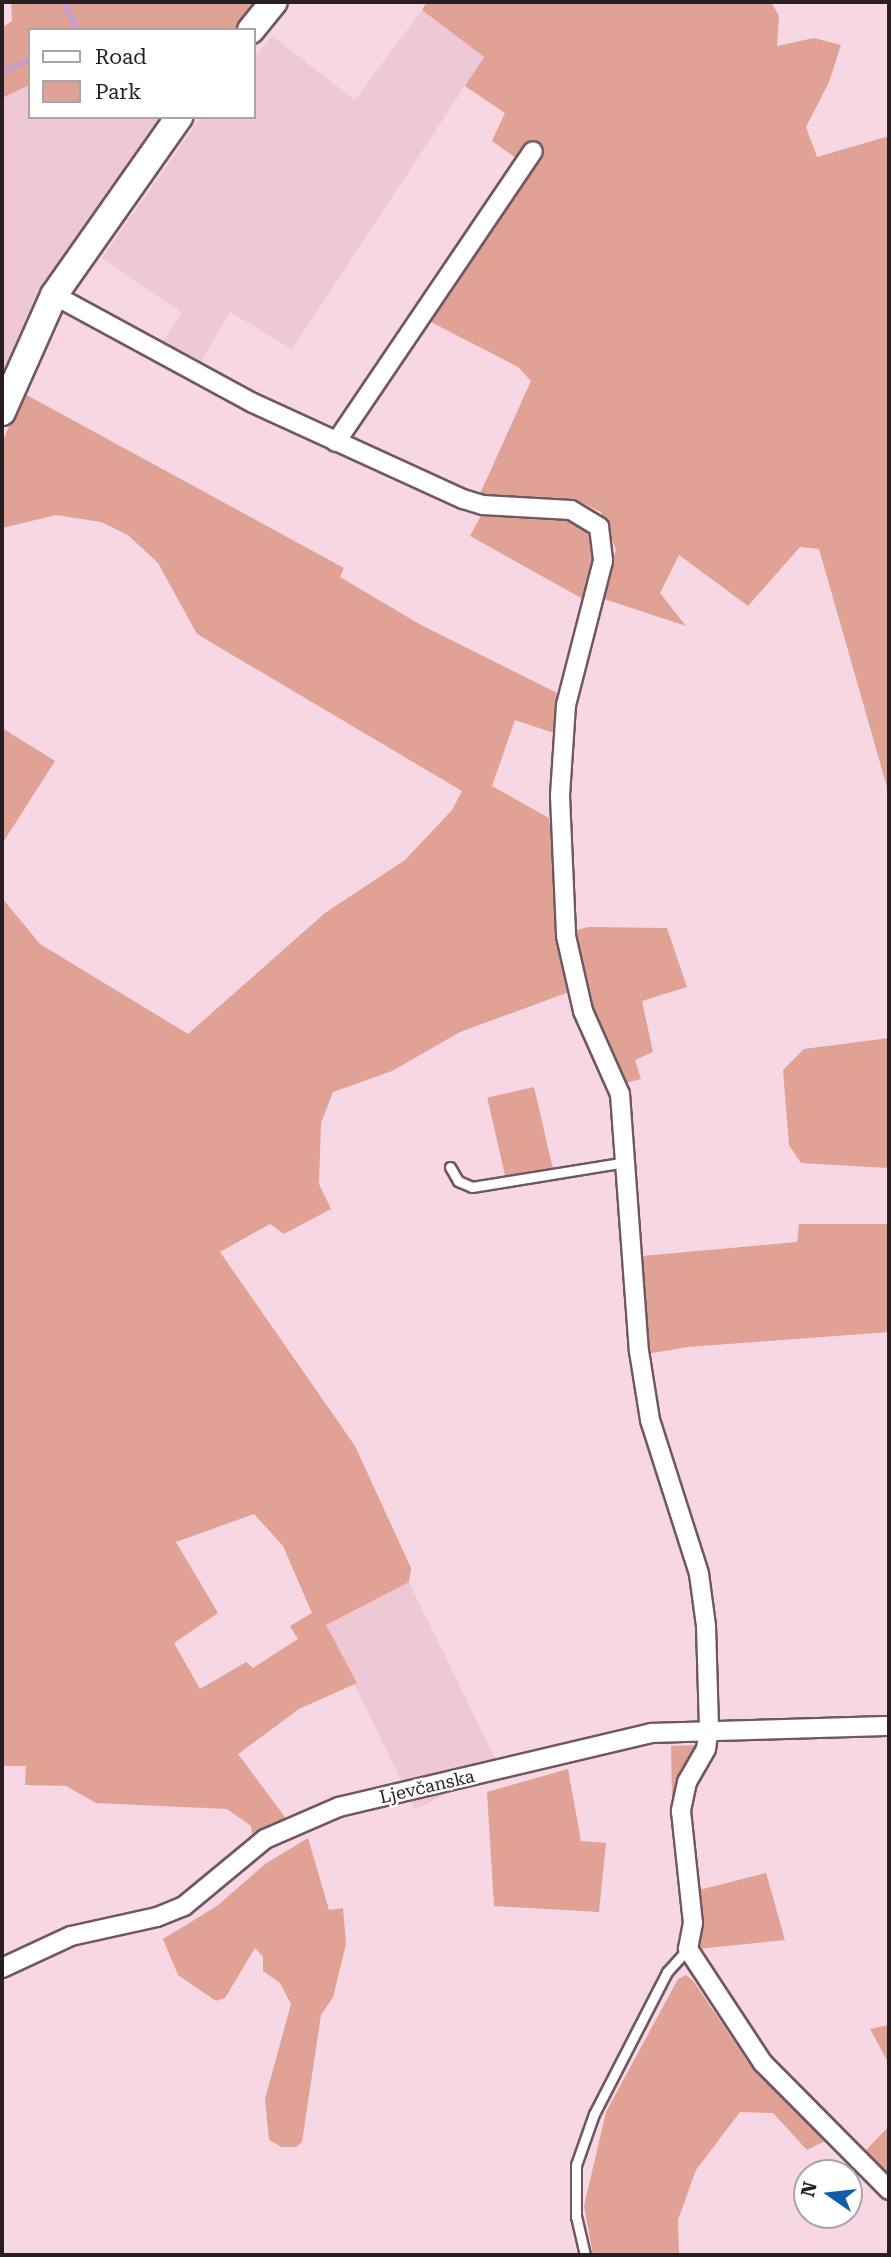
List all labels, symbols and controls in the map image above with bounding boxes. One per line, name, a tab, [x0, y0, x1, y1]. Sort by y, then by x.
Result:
legend	[28, 28, 256, 119]
text: Road	[95, 45, 147, 69]
text: Park	[95, 80, 141, 104]
street label: Ljevčanska	[377, 1766, 477, 1808]
north arrow	[793, 2159, 863, 2229]
text: N	[796, 2179, 822, 2199]

